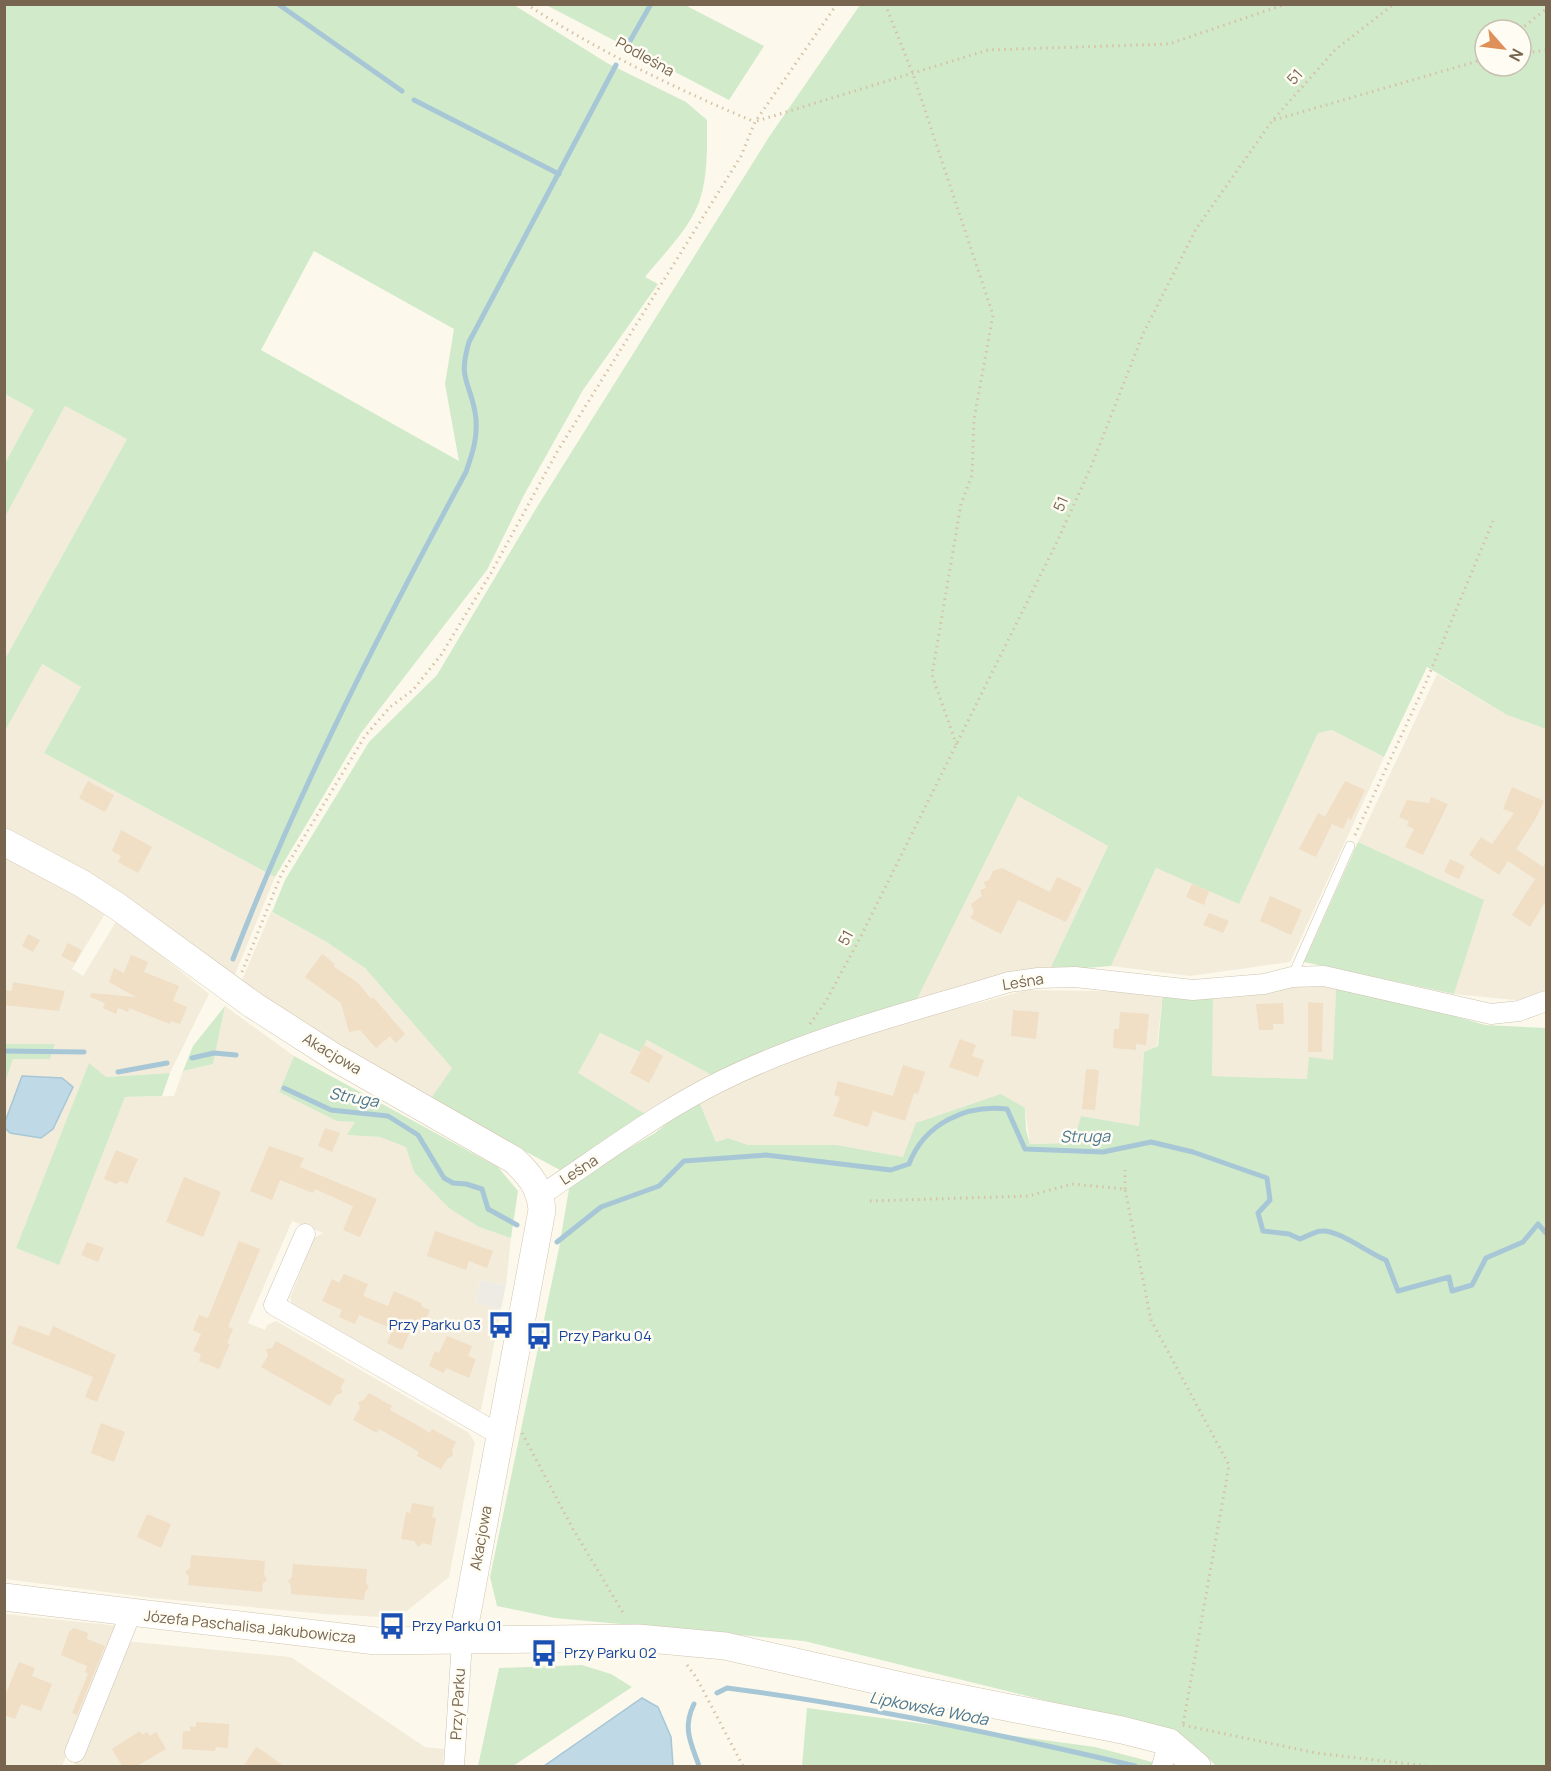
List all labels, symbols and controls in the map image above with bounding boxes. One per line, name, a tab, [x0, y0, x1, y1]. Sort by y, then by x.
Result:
north arrow	[1473, 18, 1533, 78]
street label: Podleśna	[612, 32, 678, 81]
text: N	[1504, 45, 1529, 65]
street label: 51	[1282, 64, 1307, 89]
street label: 51	[1048, 493, 1073, 515]
street label: 51	[833, 926, 858, 949]
street label: Leśna	[1001, 968, 1045, 995]
street label: Akacjowa	[299, 1028, 366, 1079]
water label: Struga	[328, 1082, 382, 1112]
water label: Struga	[1060, 1125, 1111, 1147]
street label: Leśna	[556, 1149, 602, 1190]
bus stop icon: Przy Parku 03	[486, 1310, 516, 1340]
place label: Przy Parku 03	[389, 1314, 481, 1335]
bus stop icon: Przy Parku 04	[524, 1321, 554, 1351]
place label: Przy Parku 04	[559, 1325, 652, 1346]
street label: Akacjowa	[464, 1504, 497, 1572]
street label: Józefa Paschalisa Jakubowicza	[143, 1605, 357, 1648]
bus stop icon: Przy Parku 01	[377, 1611, 407, 1641]
place label: Przy Parku 01	[412, 1615, 502, 1636]
bus stop icon: Przy Parku 02	[529, 1638, 559, 1668]
place label: Przy Parku 02	[564, 1642, 657, 1663]
street label: Przy Parku	[445, 1668, 470, 1740]
water label: Lipkowska Woda	[868, 1686, 991, 1731]

